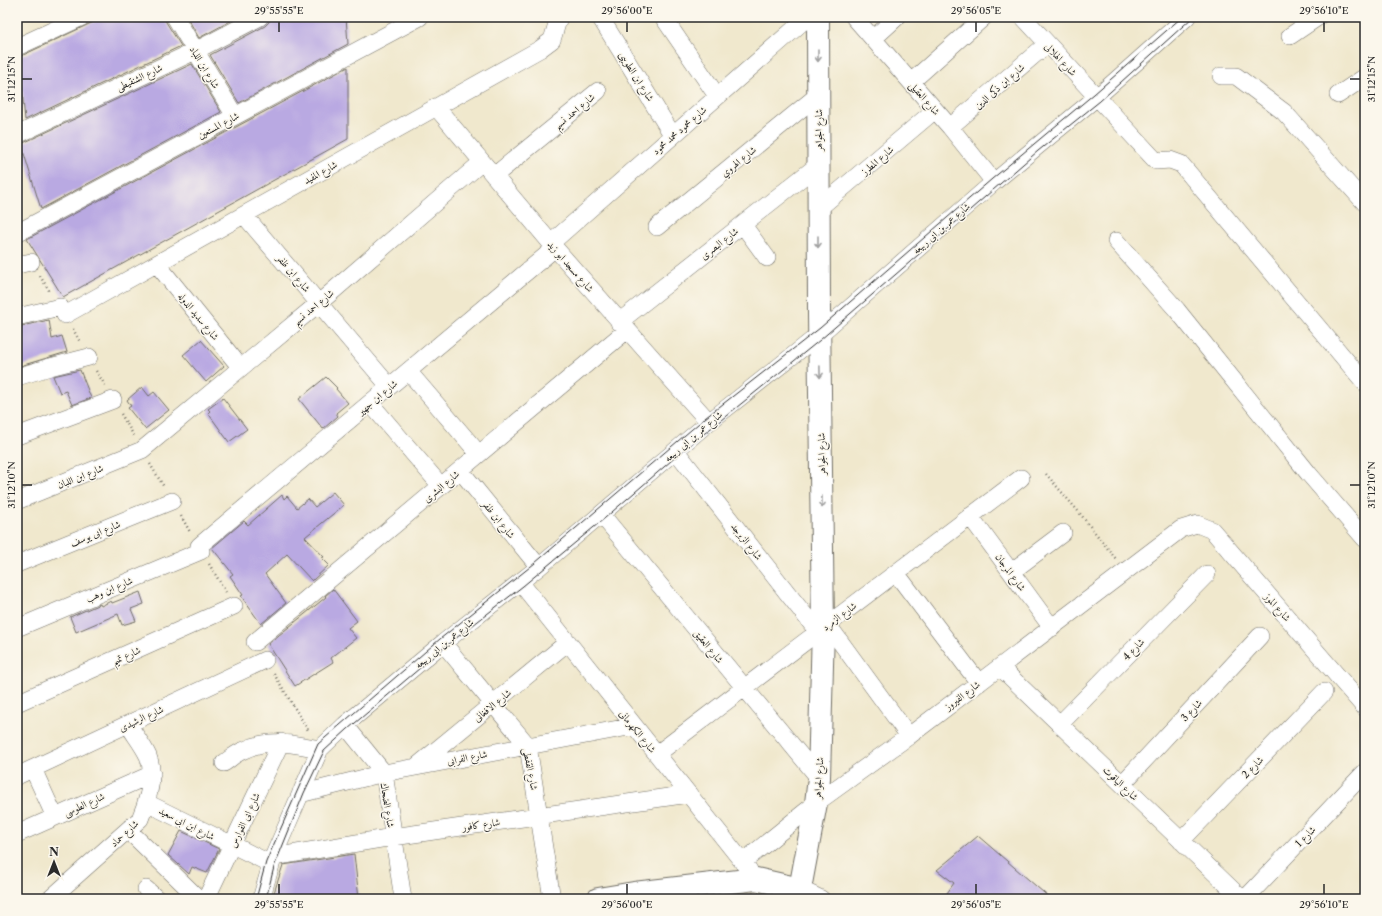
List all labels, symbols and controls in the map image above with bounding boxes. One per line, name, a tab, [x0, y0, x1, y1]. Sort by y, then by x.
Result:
text: 29°55'55"E	[254, 4, 304, 17]
text: 29°56'00"E	[601, 4, 653, 17]
text: 29°56'05"E	[951, 4, 1001, 17]
text: 29°56'10"E	[1299, 4, 1349, 17]
street label: شارع الهلالى	[1040, 40, 1080, 81]
street label: شارع ابن اللباد	[184, 44, 223, 93]
street label: شارع ابن الطويبى	[614, 49, 657, 105]
one-way arrow	[814, 49, 822, 62]
text: 31°12'15"N	[5, 56, 18, 102]
text: 31°12'15"N	[1365, 56, 1378, 102]
street label: شارع الشنقيطى	[114, 61, 166, 97]
street label: شارع ابن ذكى الدين	[971, 61, 1030, 114]
street label: شارع العقيلى	[904, 79, 943, 120]
street label: شارع احمد نسيم	[551, 90, 600, 135]
street label: شارع محمود محمد محمود	[649, 103, 711, 160]
street label: شارع المستعين	[195, 109, 243, 144]
street label: شارع الجواهر	[812, 109, 828, 152]
street label: شارع الهروي	[718, 143, 761, 182]
street label: شارع المطرز	[858, 143, 898, 181]
street label: شارع المفيد	[301, 158, 341, 190]
street label: شارع عمر بن ابى ربيعه	[910, 200, 975, 259]
street label: شارع البصرى	[698, 224, 743, 265]
one-way arrow	[815, 235, 822, 248]
street label: شارع مسجد ابو زيد	[543, 238, 597, 297]
street label: شارع ابن ظفر	[271, 251, 313, 297]
street label: شارع احمد نسيم	[290, 286, 339, 331]
street label: شارع سديد الدوله	[173, 290, 222, 345]
one-way arrow	[816, 365, 824, 378]
street label: شارع ابن جهير	[354, 377, 402, 421]
street label: شارع عمر بن ابى ربيعه	[662, 408, 727, 467]
street label: شارع الجواهر	[815, 432, 831, 476]
text: 31°12'10"N	[5, 461, 18, 509]
street label: شارع ابن اللبان	[55, 461, 107, 494]
text: 31°12'10"N	[1365, 461, 1378, 509]
street label: شارع البشرى	[421, 467, 464, 508]
one-way arrow	[818, 495, 826, 508]
street label: شارع ابن ظفر	[476, 497, 518, 543]
street label: شارع ابى يوسف	[68, 517, 124, 552]
street label: شارع الزبرجد	[726, 520, 765, 565]
street label: شارع المرجان	[990, 551, 1029, 596]
street label: شارع ابن وهب	[84, 574, 136, 608]
street label: شارع الموز	[1259, 590, 1294, 626]
street label: شارع الزمرد	[819, 599, 861, 636]
street label: شارع عمر بن ابى ربيعه	[412, 616, 478, 673]
street label: شارع العقيق	[689, 627, 726, 668]
street label: شارع 4	[1120, 635, 1149, 665]
street label: شارع تميم	[110, 643, 144, 671]
street label: شارع الفيروز	[941, 678, 985, 716]
street label: شارع الافغانى	[471, 686, 516, 727]
street label: شارع 3	[1178, 696, 1207, 726]
street label: شارع الرشيدى	[117, 702, 167, 737]
street label: شارع الكهرمانى	[614, 707, 659, 758]
street label: شارع الفرابى	[446, 747, 489, 771]
street label: شارع القفطى	[517, 747, 541, 792]
street label: شارع 2	[1239, 753, 1268, 783]
street label: شارع الجواهر	[810, 756, 829, 801]
street label: شارع الياقوت	[1098, 763, 1141, 806]
street label: شارع الضحاك	[375, 782, 398, 829]
street label: شارع الطوسى	[62, 790, 108, 822]
street label: شارع ابى الفوارس	[226, 790, 266, 851]
street label: شارع ابن ابى سعيد	[155, 804, 217, 846]
street label: شارع كافور	[460, 815, 502, 837]
street label: شارع حماد	[107, 817, 144, 852]
street label: شارع 1	[1292, 823, 1321, 852]
north arrow	[34, 842, 74, 882]
text: N	[49, 845, 59, 859]
text: 29°55'55"E	[254, 898, 304, 911]
text: 29°56'00"E	[601, 898, 653, 911]
text: 29°56'05"E	[951, 898, 1001, 911]
text: 29°56'10"E	[1299, 898, 1349, 911]

